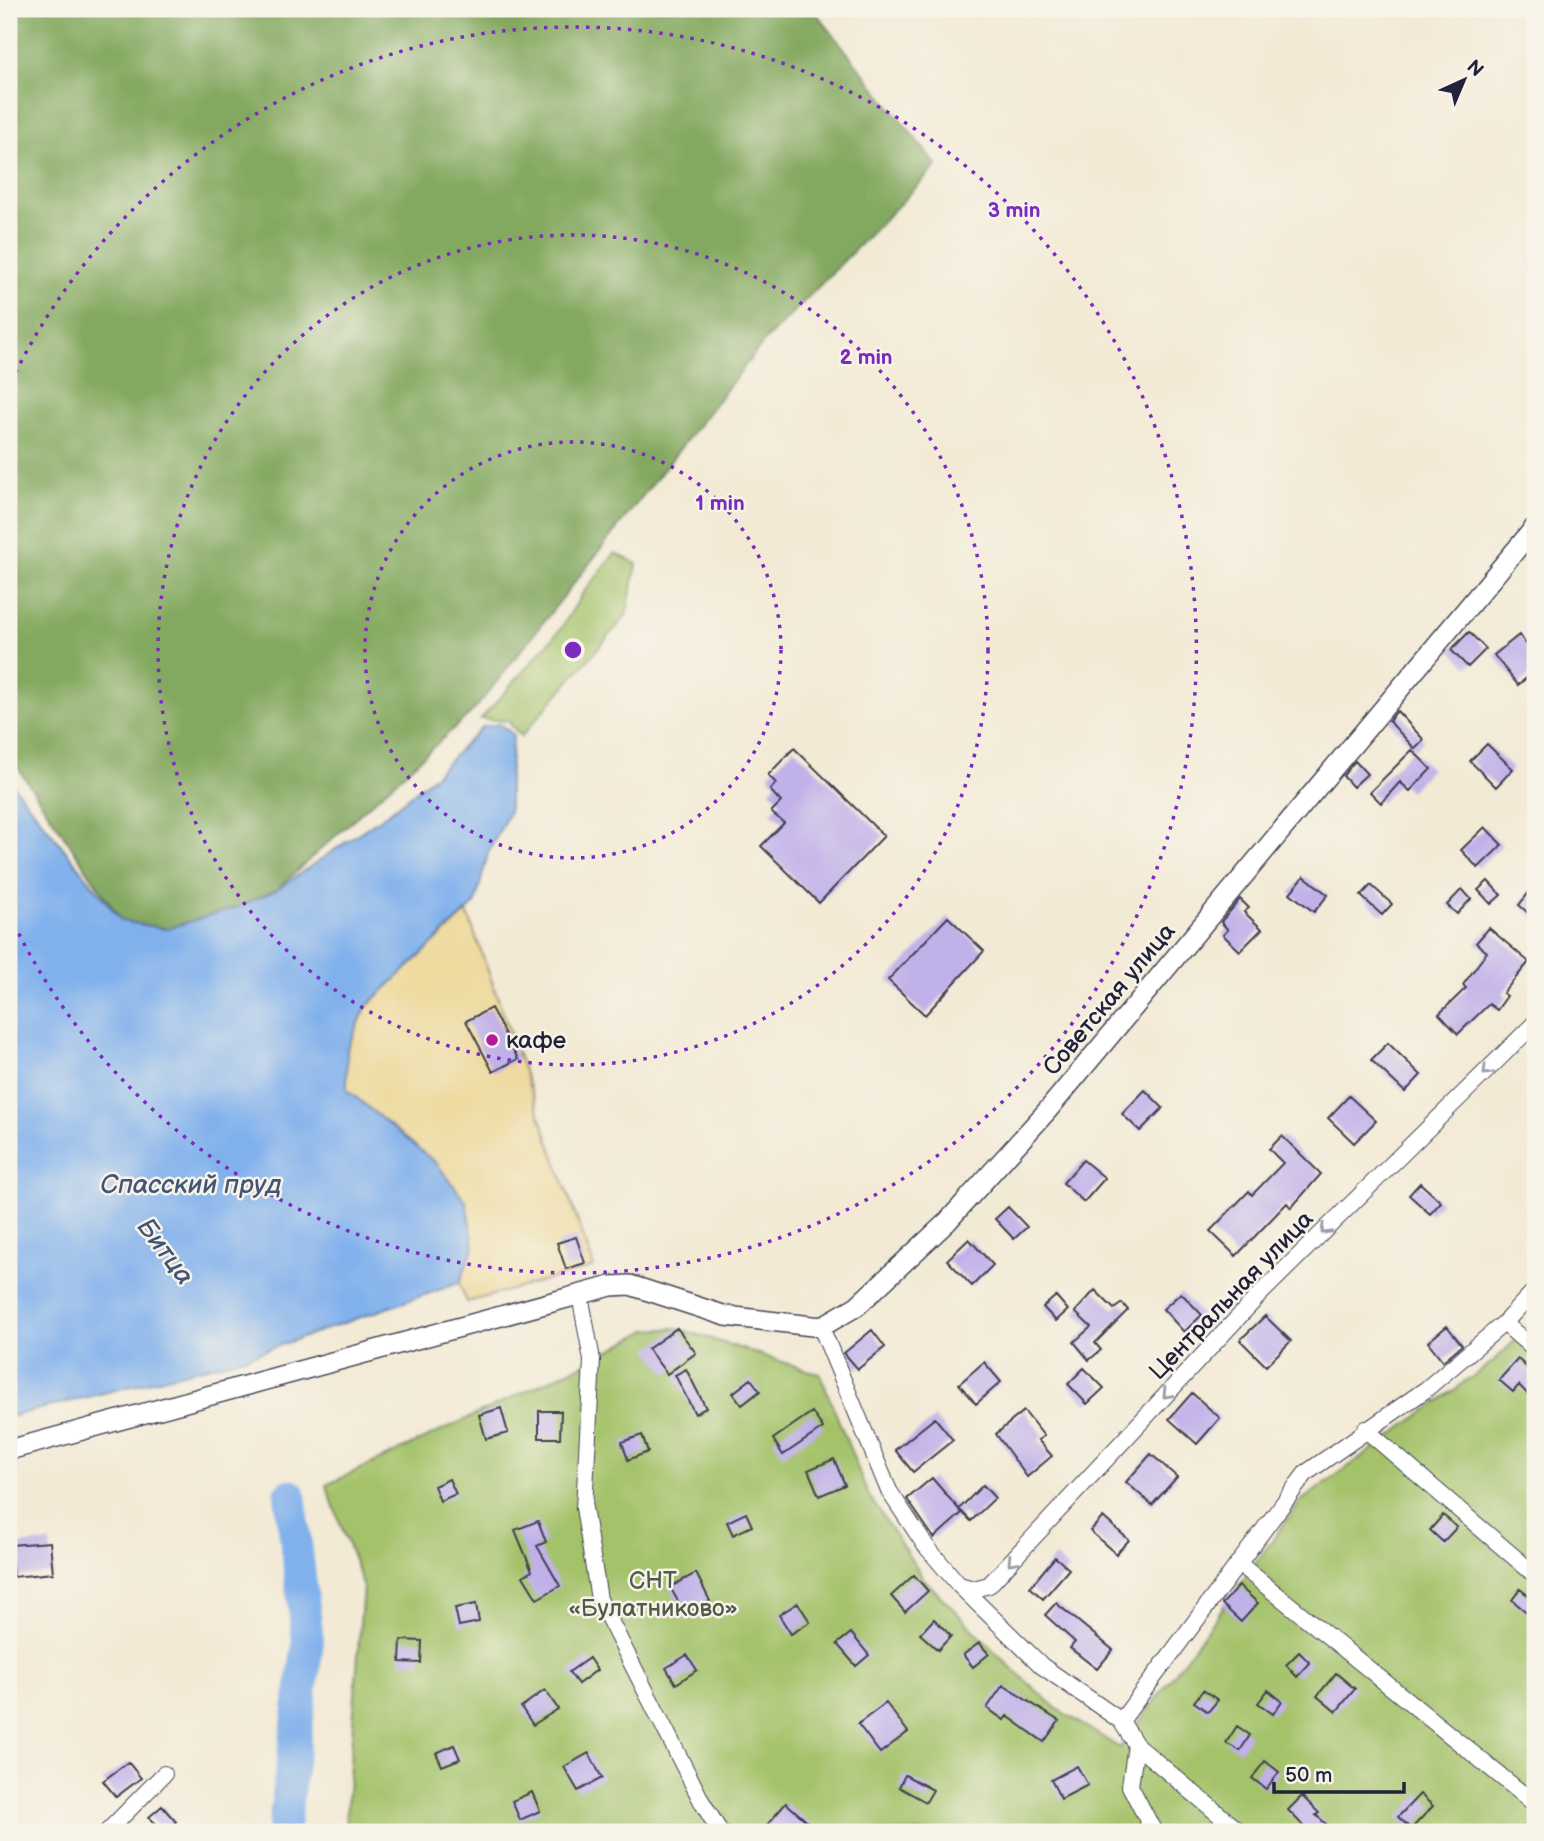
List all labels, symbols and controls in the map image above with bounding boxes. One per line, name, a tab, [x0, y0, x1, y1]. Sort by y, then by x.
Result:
north arrow	[1428, 46, 1498, 116]
text: N	[1462, 56, 1488, 82]
text: 3 min	[988, 198, 1040, 223]
text: 2 min	[839, 345, 893, 370]
text: 1 min	[695, 491, 745, 516]
centre of rings	[561, 638, 585, 662]
street label: Советская улица	[1037, 917, 1182, 1081]
place label: кафе	[506, 1026, 566, 1055]
marker: кафе	[484, 1032, 500, 1048]
one-way arrow	[1482, 1062, 1495, 1075]
water label: Спасский пруд	[100, 1170, 282, 1201]
street label: Центральная улица	[1143, 1205, 1319, 1386]
water label: Битца	[130, 1212, 200, 1291]
one-way arrow	[1320, 1222, 1333, 1235]
one-way arrow	[1163, 1386, 1175, 1399]
one-way arrow	[1008, 1553, 1020, 1566]
park label: СНТ «Булатниково»	[568, 1566, 738, 1623]
scale bar	[1274, 1750, 1404, 1794]
text: 50 m	[1285, 1763, 1332, 1788]

